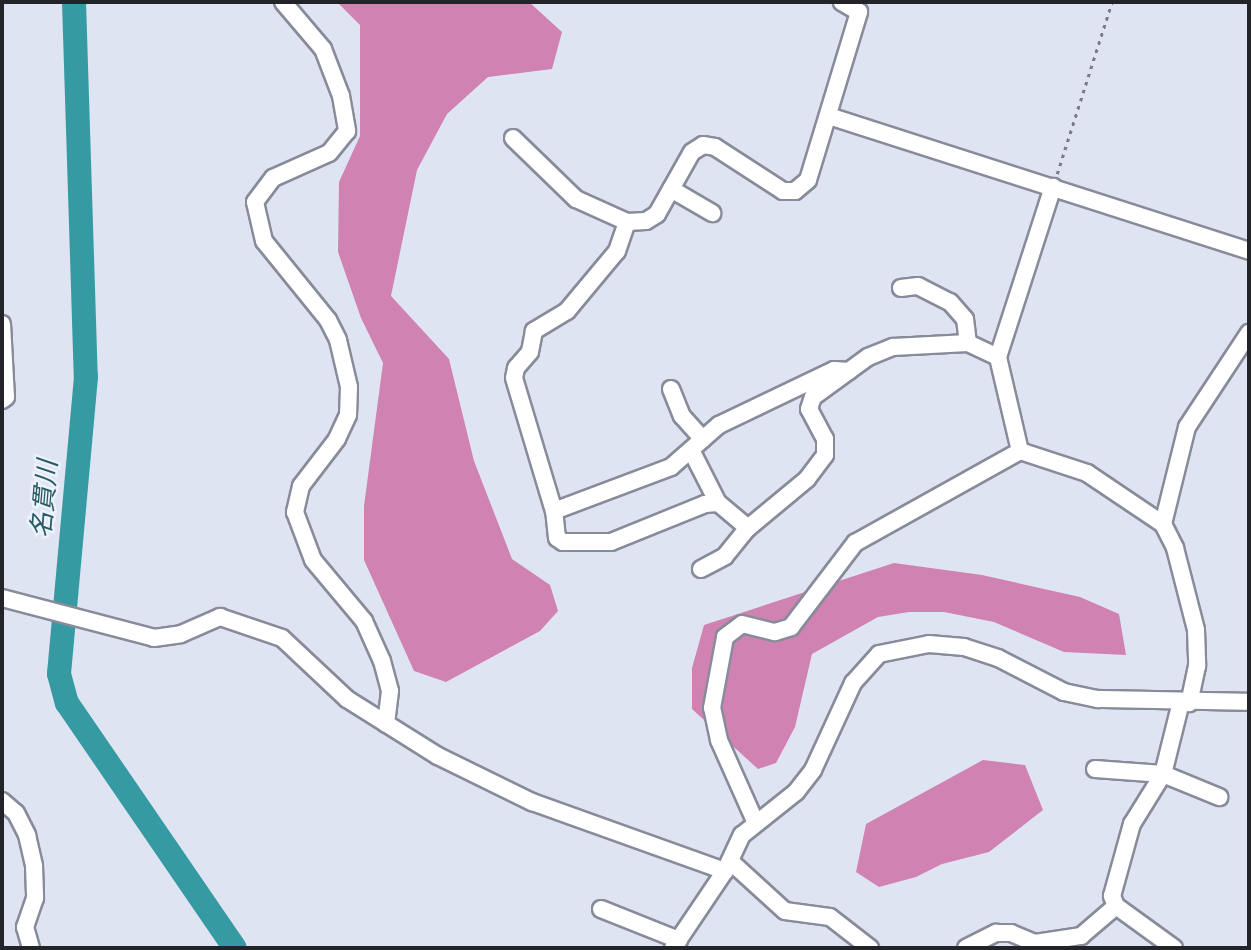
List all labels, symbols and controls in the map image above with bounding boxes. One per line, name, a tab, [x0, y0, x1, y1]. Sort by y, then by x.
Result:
water label: 名貫川	[26, 459, 64, 539]

